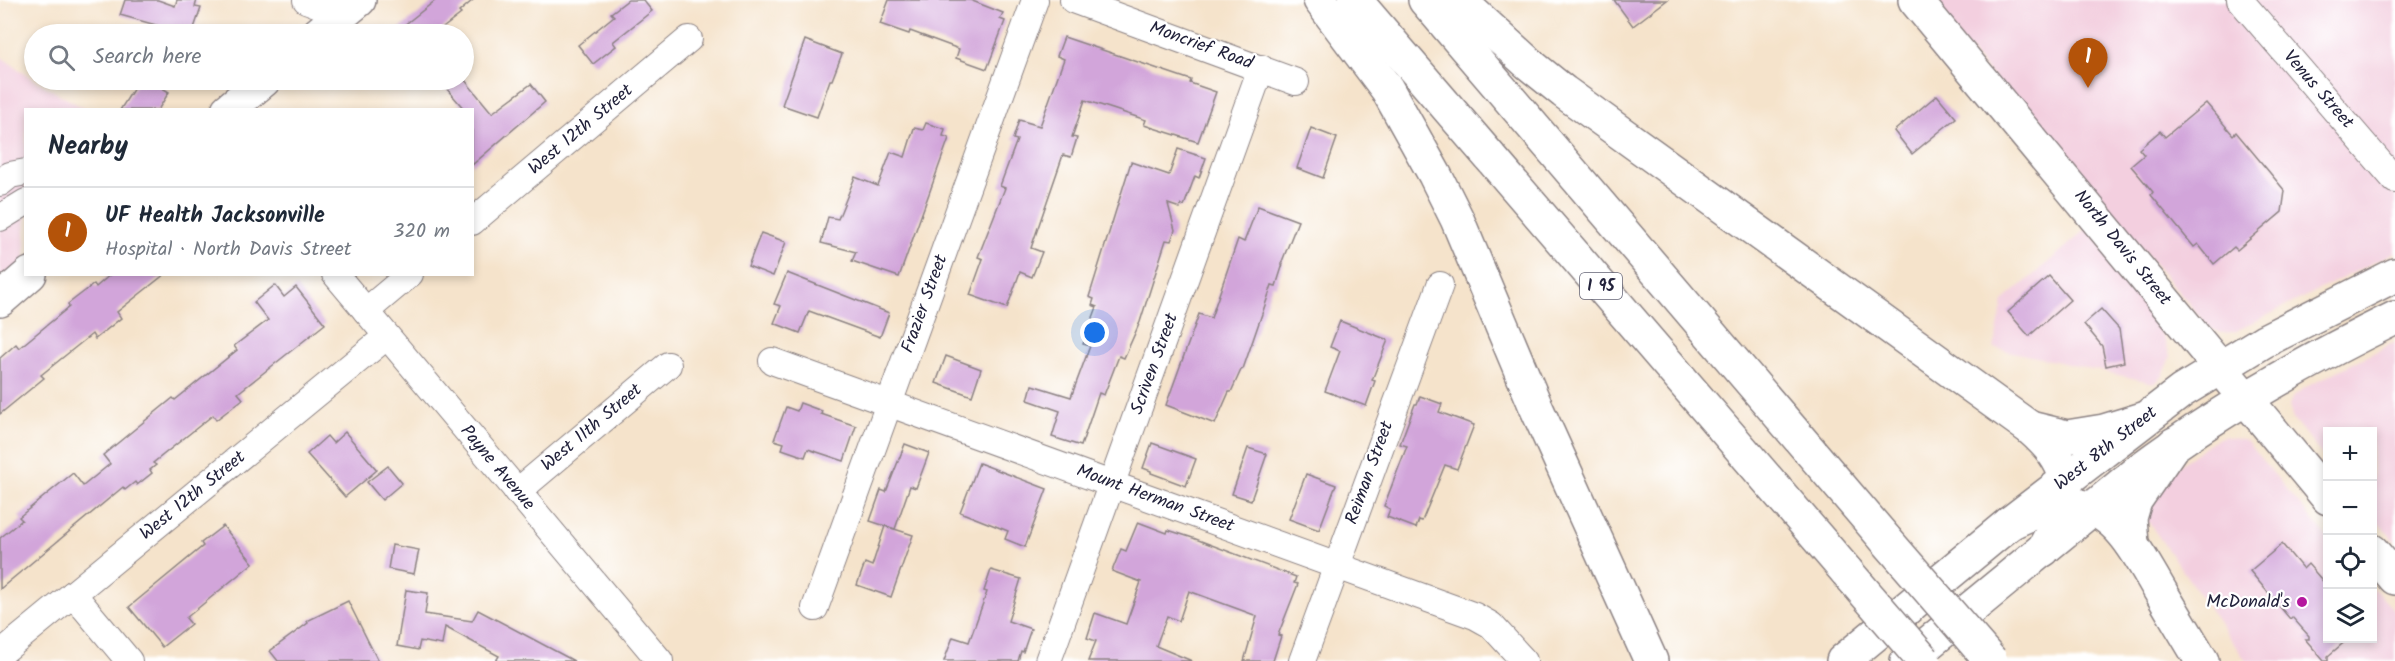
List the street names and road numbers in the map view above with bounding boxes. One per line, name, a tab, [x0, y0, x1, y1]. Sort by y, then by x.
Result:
street label: Moncrief Road	[1145, 14, 1258, 79]
street label: Venus Street	[2275, 44, 2361, 137]
street label: West 12th Street	[522, 77, 641, 183]
street label: North Davis Street	[2066, 183, 2179, 313]
street label: Frazier Street	[894, 250, 957, 357]
road number: I 95	[1580, 273, 1622, 299]
street label: Scriven Street	[1123, 308, 1187, 419]
street label: West 11th Street	[535, 376, 650, 479]
street label: West 8th Street	[2048, 399, 2165, 499]
street label: Reiman Street	[1338, 416, 1402, 529]
street label: Payne Avenue	[452, 419, 542, 517]
street label: West 12th Street	[134, 443, 253, 548]
street label: Mount Herman Street	[1072, 457, 1239, 541]

